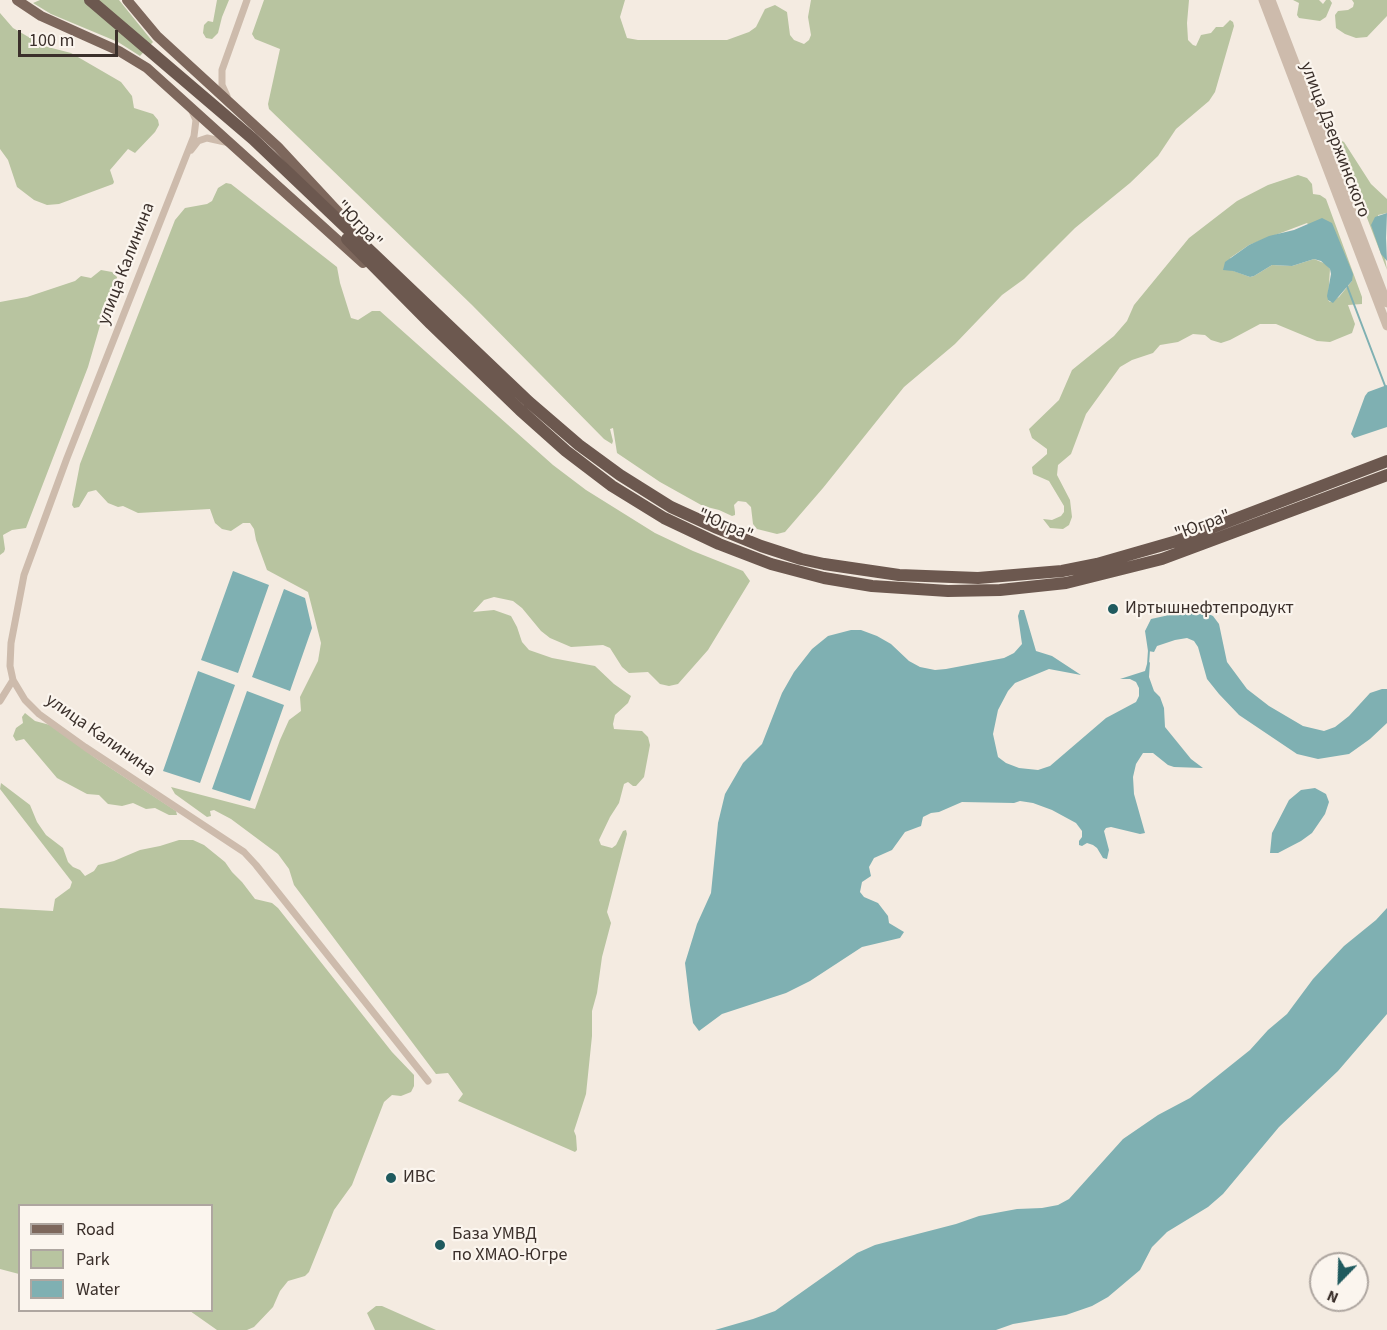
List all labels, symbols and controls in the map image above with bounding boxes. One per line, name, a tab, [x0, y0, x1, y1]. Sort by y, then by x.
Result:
scale bar	[21, 18, 122, 56]
text: 100 m	[29, 28, 74, 53]
street label: улица Дзержинского	[1294, 59, 1374, 221]
street label: "Югра"	[330, 197, 386, 253]
street label: улица Калинина	[94, 200, 160, 328]
street label: "Югра"	[694, 505, 756, 547]
street label: "Югра"	[1172, 506, 1234, 546]
place label: Иртышнефтепродукт	[1125, 598, 1294, 620]
marker: Иртышнефтепродукт	[1106, 602, 1120, 616]
street label: улица Калинина	[41, 690, 159, 782]
place label: ИВС	[403, 1167, 436, 1189]
marker: ИВС	[384, 1171, 398, 1185]
legend	[18, 1204, 213, 1312]
text: Road	[76, 1217, 115, 1242]
place label: База УМВД по ХМАО-Югре	[452, 1224, 567, 1266]
marker: База УМВД по ХМАО-Югре	[433, 1238, 447, 1252]
text: Park	[76, 1247, 110, 1272]
north arrow	[1309, 1252, 1369, 1312]
text: Water	[76, 1277, 120, 1302]
text: N	[1324, 1285, 1342, 1309]

